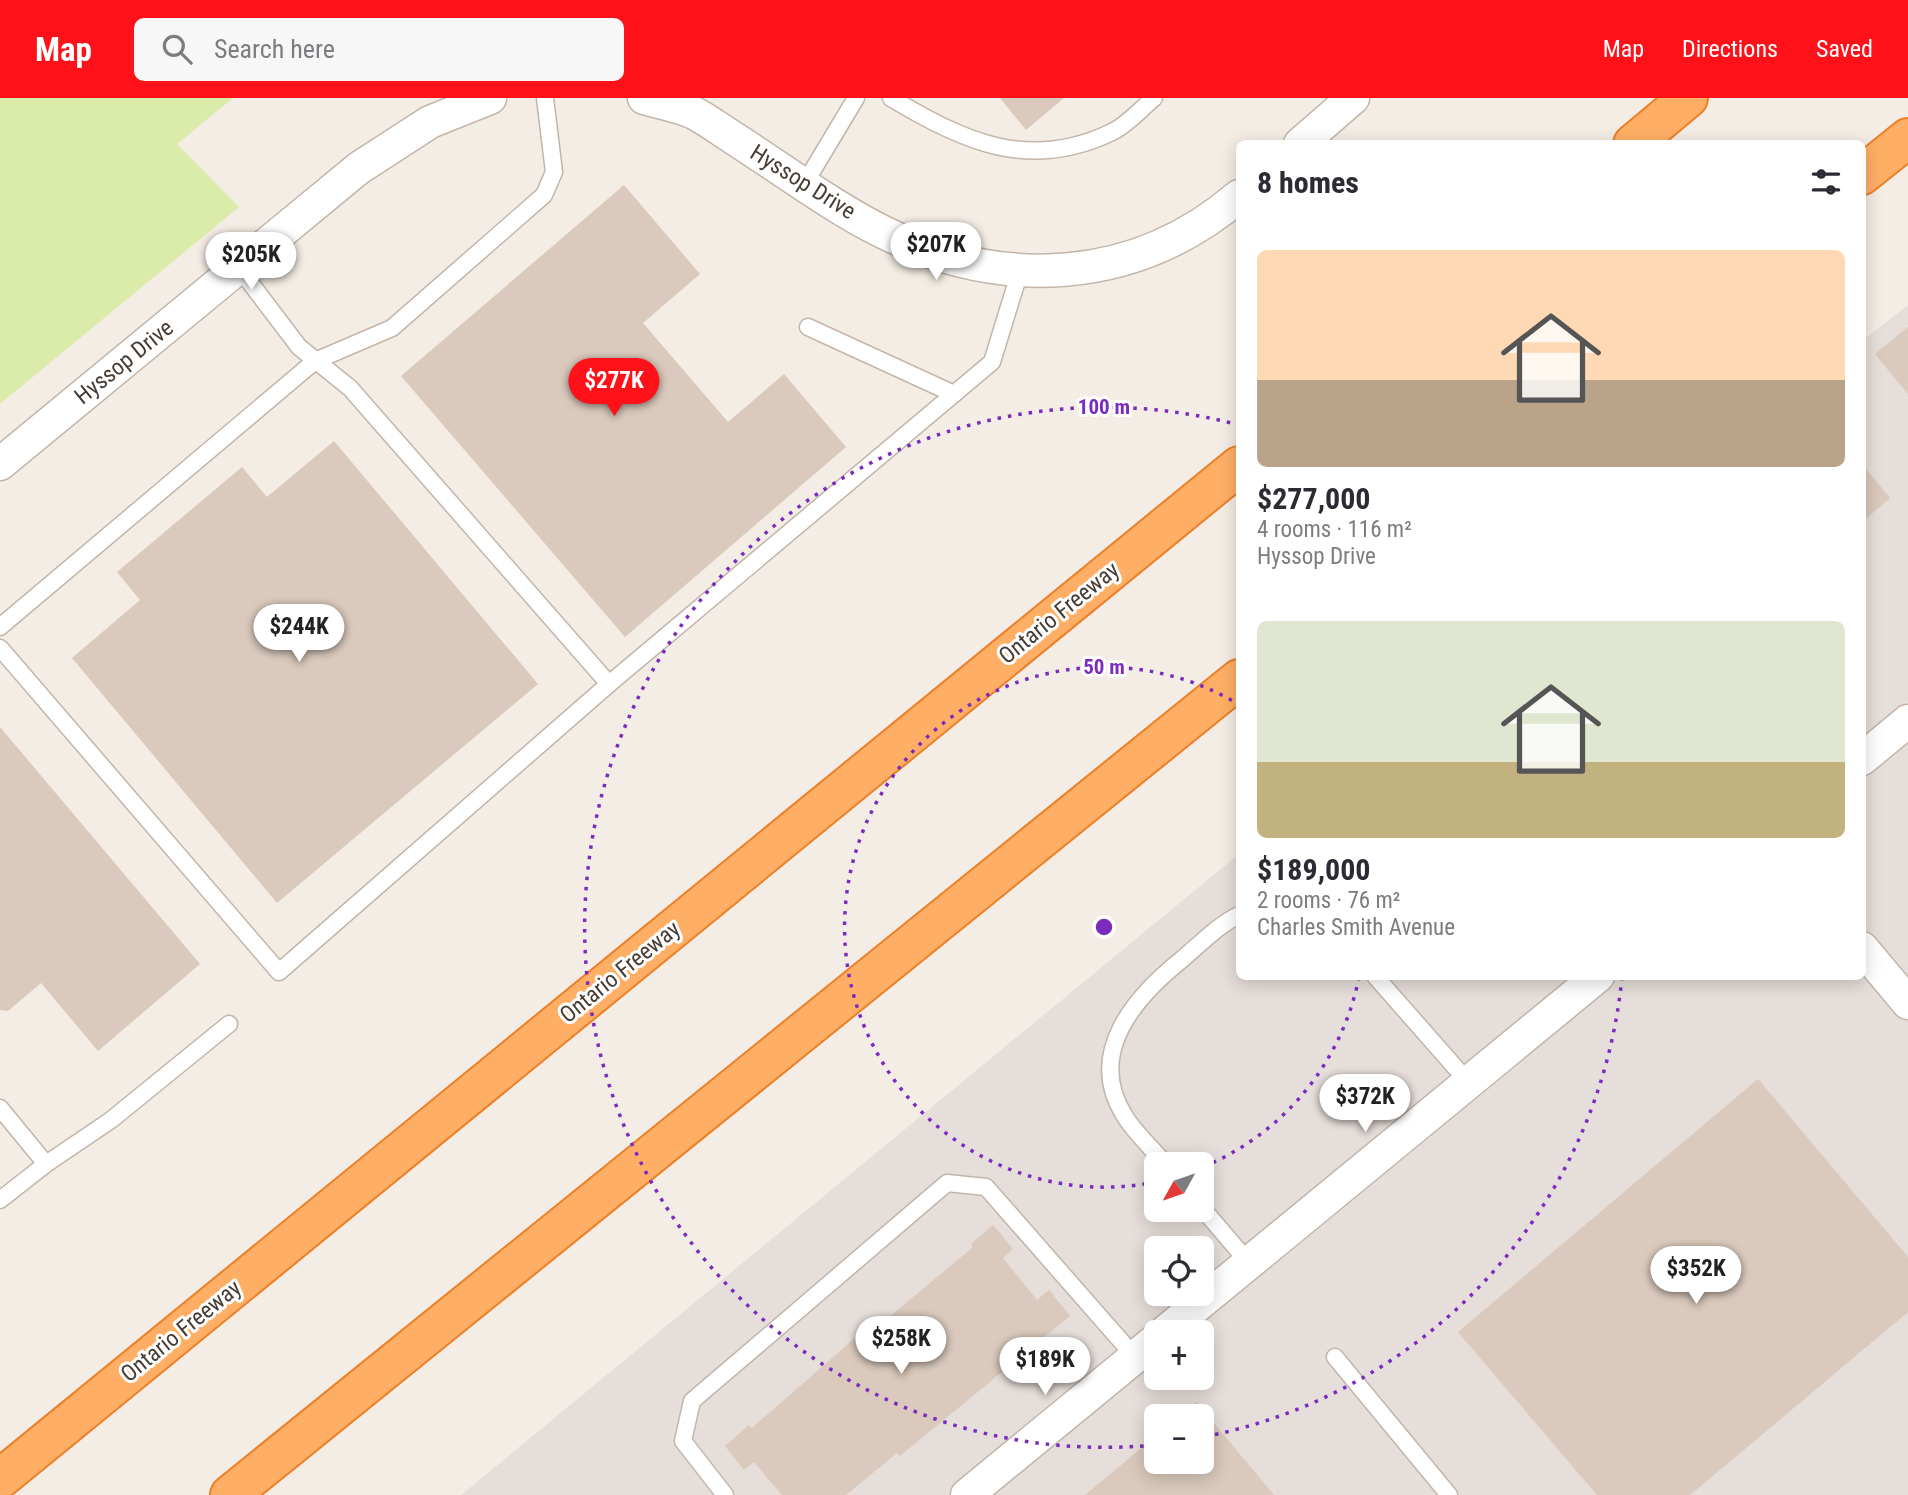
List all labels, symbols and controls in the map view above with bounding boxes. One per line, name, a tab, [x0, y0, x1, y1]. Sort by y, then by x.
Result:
search box	[134, 18, 624, 81]
text: Map	[35, 30, 92, 69]
icon: search	[158, 30, 196, 68]
text: Search here	[214, 34, 335, 64]
text: Map	[1603, 35, 1644, 63]
text: Directions	[1682, 35, 1778, 63]
text: Saved	[1816, 35, 1873, 63]
street label: Hyssop Drive	[745, 139, 861, 225]
icon: filters	[1807, 163, 1845, 201]
text: 8 homes	[1257, 165, 1359, 200]
pin: $207K	[887, 222, 985, 282]
text: $207K	[906, 231, 966, 258]
pin: $205K	[202, 232, 300, 292]
text: $205K	[221, 241, 281, 268]
icon: home	[1488, 295, 1614, 421]
street label: Hyssop Drive	[69, 314, 179, 410]
pin: $277K	[565, 358, 663, 418]
text: $277K	[584, 367, 644, 394]
text: 100 m	[1078, 395, 1130, 419]
text: $277,000	[1257, 481, 1370, 516]
text: 4 rooms · 116 m²	[1257, 516, 1412, 543]
text: Hyssop Drive	[1257, 543, 1376, 570]
street label: Ontario Freeway	[994, 556, 1125, 670]
pin: $244K	[250, 604, 348, 664]
text: $244K	[269, 613, 329, 640]
text: 50 m	[1083, 655, 1125, 679]
icon: home	[1488, 666, 1614, 792]
text: $189,000	[1257, 852, 1370, 887]
text: 2 rooms · 76 m²	[1257, 887, 1400, 914]
text: Charles Smith Avenue	[1257, 914, 1455, 941]
street label: Ontario Freeway	[555, 915, 686, 1029]
centre of rings	[1092, 915, 1116, 939]
pin: $372K	[1316, 1074, 1414, 1134]
text: $372K	[1335, 1083, 1395, 1110]
north arrow	[1144, 1152, 1214, 1222]
map controls	[1144, 1152, 1214, 1474]
button: locate	[1144, 1236, 1214, 1306]
pin: $352K	[1647, 1246, 1745, 1306]
text: $352K	[1666, 1255, 1726, 1282]
street label: Ontario Freeway	[116, 1274, 247, 1388]
pin: $258K	[852, 1316, 950, 1376]
button: +	[1144, 1320, 1214, 1390]
text: $258K	[871, 1325, 931, 1352]
pin: $189K	[996, 1338, 1094, 1397]
text: $189K	[1015, 1346, 1075, 1373]
button: −	[1144, 1404, 1214, 1474]

